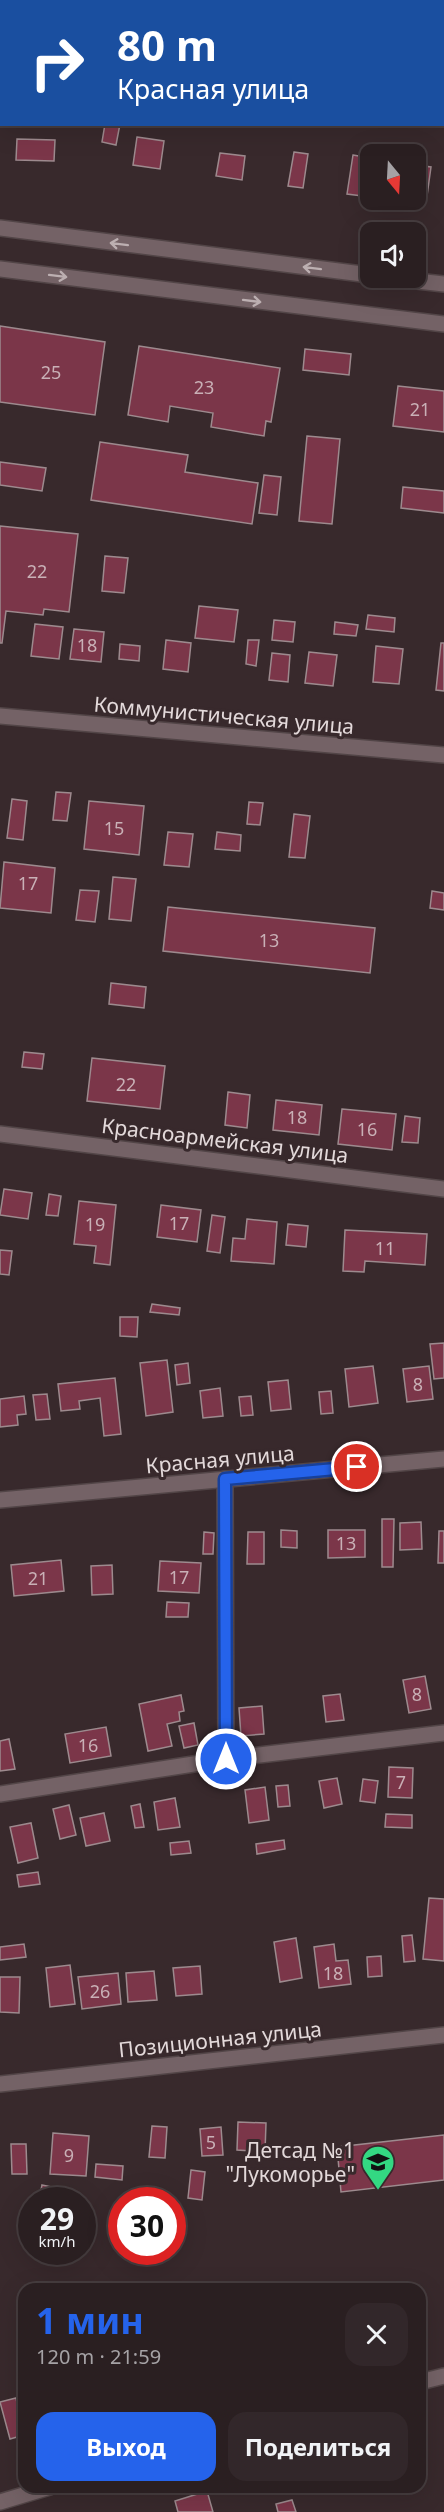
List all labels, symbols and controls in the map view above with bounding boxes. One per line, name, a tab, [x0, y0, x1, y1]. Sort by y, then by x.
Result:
text: 80 m	[117, 16, 217, 73]
icon: right	[18, 24, 96, 102]
text: Красная улица	[117, 70, 309, 107]
north arrow	[360, 144, 426, 210]
map controls	[360, 144, 426, 288]
button: sound	[360, 222, 426, 288]
one-way arrow	[110, 238, 129, 249]
one-way arrow	[303, 262, 323, 273]
one-way arrow	[48, 271, 67, 282]
one-way arrow	[241, 295, 261, 306]
house number: 25	[41, 360, 61, 384]
house number: 23	[194, 375, 214, 399]
house number: 21	[410, 397, 430, 421]
house number: 22	[27, 559, 47, 583]
house number: 18	[77, 633, 97, 657]
street label: Коммунистическая улица	[93, 690, 355, 740]
house number: 15	[104, 816, 124, 840]
house number: 17	[18, 871, 38, 895]
house number: 13	[259, 928, 279, 952]
house number: 22	[116, 1072, 136, 1096]
house number: 18	[287, 1105, 307, 1129]
street label: Красноармейская улица	[100, 1111, 350, 1169]
house number: 16	[357, 1117, 377, 1141]
house number: 17	[169, 1211, 189, 1235]
house number: 19	[85, 1212, 105, 1236]
house number: 11	[375, 1236, 395, 1260]
house number: 8	[413, 1372, 423, 1396]
street label: Красная улица	[144, 1439, 296, 1479]
pin	[331, 1441, 382, 1492]
icon: arrive	[340, 1450, 373, 1483]
house number: 13	[336, 1531, 356, 1555]
house number: 17	[169, 1565, 189, 1589]
house number: 21	[28, 1566, 48, 1590]
house number: 8	[412, 1682, 422, 1706]
position arrow	[194, 1727, 258, 1791]
house number: 16	[78, 1733, 98, 1757]
house number: 7	[396, 1770, 406, 1794]
house number: 18	[323, 1961, 343, 1985]
house number: 26	[90, 1979, 110, 2003]
street label: Позиционная улица	[117, 2014, 323, 2064]
house number: 5	[206, 2130, 216, 2154]
place label: Детсад №1 "Лукоморье"	[226, 2136, 355, 2188]
house number: 9	[64, 2143, 74, 2167]
school or university icon: Детсад №1 "Лукоморье"	[360, 2144, 396, 2191]
speed limit sign: 30	[108, 2187, 186, 2265]
text: 29	[40, 2198, 74, 2239]
text: km/h	[39, 2231, 75, 2251]
text: 1 мин	[36, 2296, 144, 2345]
button: close	[345, 2303, 408, 2366]
text: 120 m · 21:59	[36, 2343, 161, 2370]
button: Выход	[36, 2412, 216, 2481]
button: Поделиться	[228, 2412, 408, 2481]

